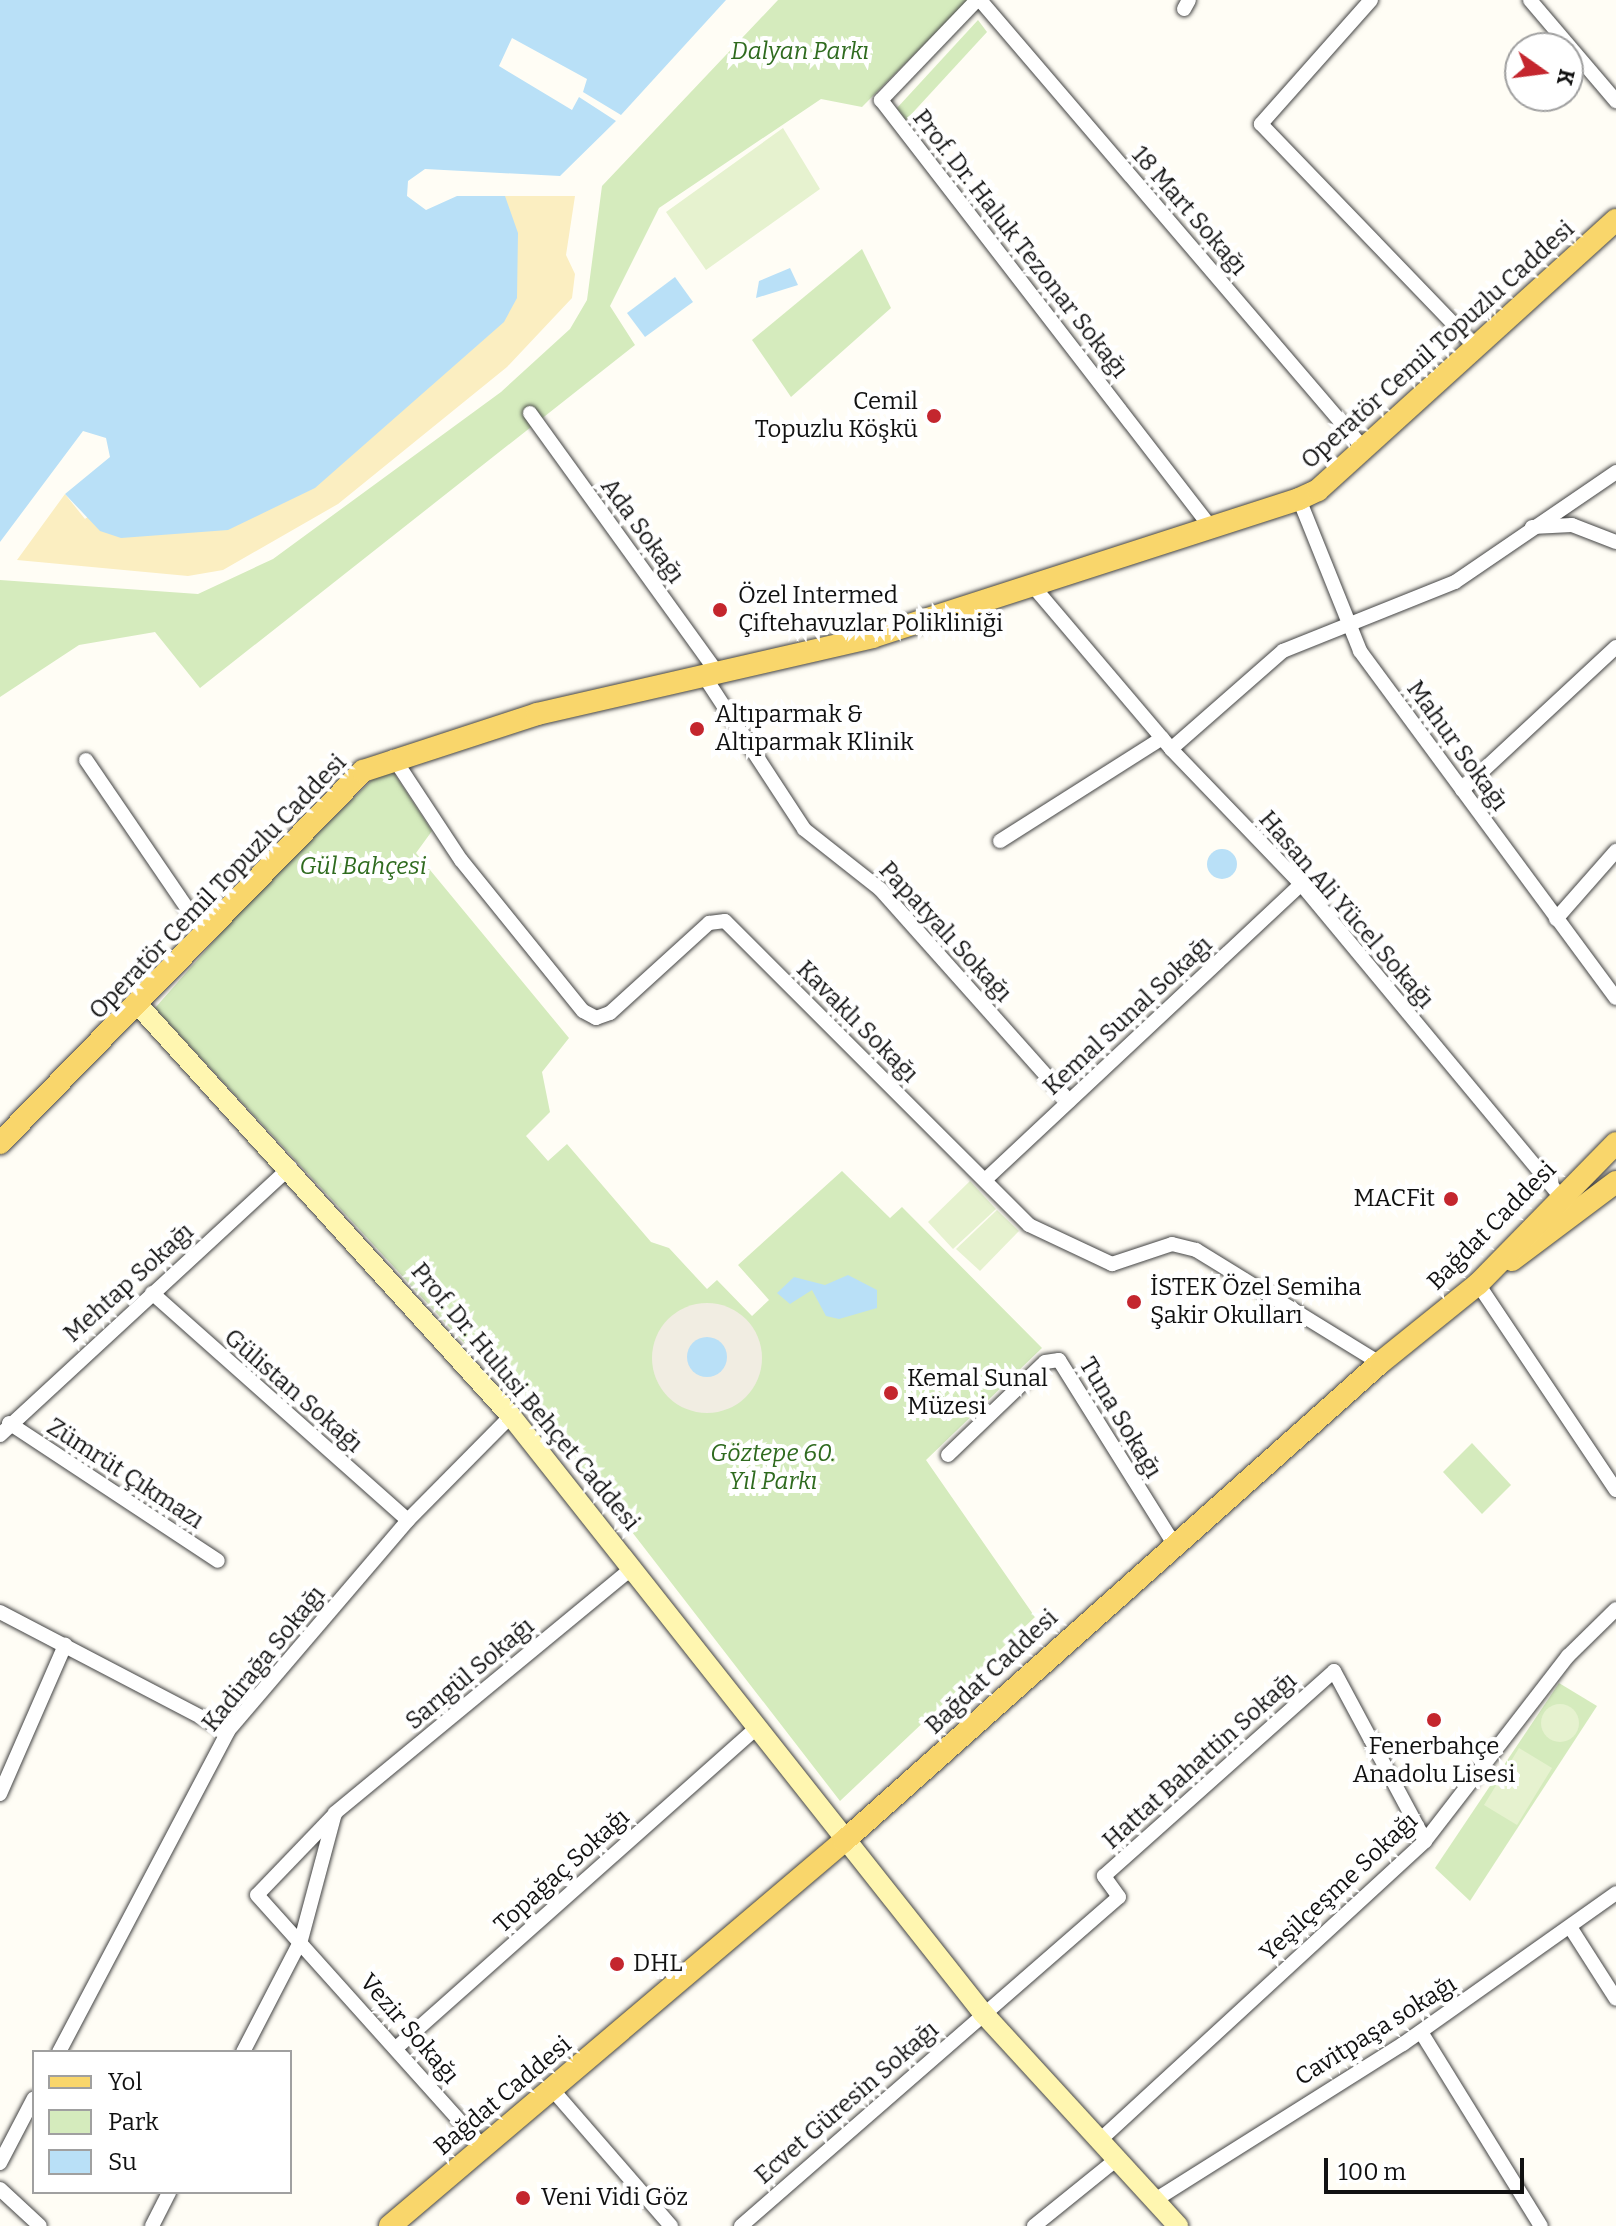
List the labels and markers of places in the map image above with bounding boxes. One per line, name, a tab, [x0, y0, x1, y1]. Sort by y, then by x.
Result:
place label: Cemil Topuzlu Köşkü	[755, 388, 918, 444]
marker: Cemil Topuzlu Köşkü	[925, 407, 943, 425]
place label: Özel Intermed Çiftehavuzlar Polikliniği	[738, 582, 1003, 638]
marker: Özel Intermed Çiftehavuzlar Polikliniği	[709, 599, 731, 621]
place label: Altıparmak & Altıparmak Klinik	[715, 701, 914, 757]
marker: Altıparmak & Altıparmak Klinik	[686, 718, 708, 740]
place label: MACFit	[1354, 1185, 1435, 1213]
marker: MACFit	[1442, 1190, 1460, 1208]
place label: İSTEK Özel Semiha Şakir Okulları	[1150, 1274, 1361, 1330]
marker: İSTEK Özel Semiha Şakir Okulları	[1125, 1293, 1143, 1311]
place label: Kemal Sunal Müzesi	[907, 1365, 1048, 1421]
marker: Kemal Sunal Müzesi	[882, 1384, 900, 1402]
marker: Fenerbahçe Anadolu Lisesi	[1425, 1711, 1443, 1729]
place label: Fenerbahçe Anadolu Lisesi	[1353, 1733, 1515, 1789]
place label: DHL	[633, 1950, 683, 1978]
marker: DHL	[608, 1955, 626, 1973]
place label: Veni Vidi Göz	[541, 2184, 688, 2212]
marker: Veni Vidi Göz	[512, 2187, 534, 2209]

